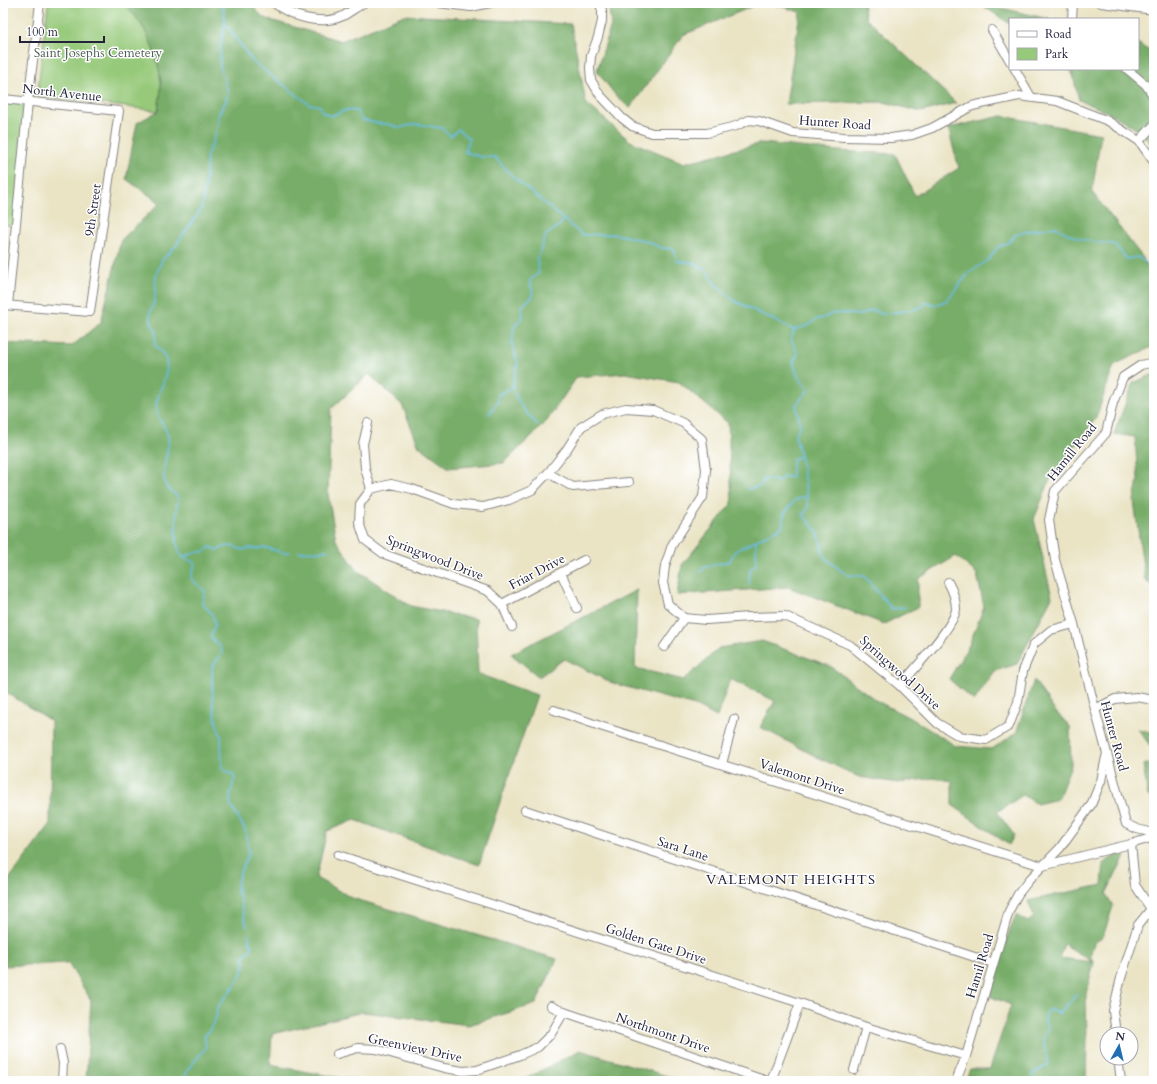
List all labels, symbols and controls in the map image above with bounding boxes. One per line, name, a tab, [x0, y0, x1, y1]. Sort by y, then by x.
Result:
scale bar	[20, 18, 104, 44]
legend	[1009, 18, 1139, 70]
text: 100 m	[26, 24, 59, 40]
text: Road	[1045, 26, 1072, 42]
park label: Saint Josephs Cemetery	[34, 44, 162, 62]
text: Park	[1045, 46, 1069, 62]
street label: North Avenue	[21, 80, 103, 106]
street label: Hunter Road	[798, 112, 872, 135]
street label: 9th Street	[80, 183, 106, 237]
street label: Hamill Road	[1043, 419, 1101, 485]
street label: Springwood Drive	[384, 531, 486, 585]
street label: Friar Drive	[506, 550, 568, 594]
street label: Springwood Drive	[856, 632, 944, 714]
street label: Hunter Road	[1096, 699, 1132, 773]
street label: Valemont Drive	[757, 755, 847, 799]
street label: Sara Lane	[655, 832, 711, 866]
district label: VALEMONT HEIGHTS	[706, 870, 876, 889]
street label: Golden Gate Drive	[603, 919, 709, 969]
street label: Hamil Road	[962, 931, 998, 1000]
street label: Northmont Drive	[613, 1008, 713, 1058]
north arrow	[1099, 1026, 1139, 1066]
street label: Greenview Drive	[366, 1029, 464, 1067]
text: N	[1115, 1029, 1127, 1045]

